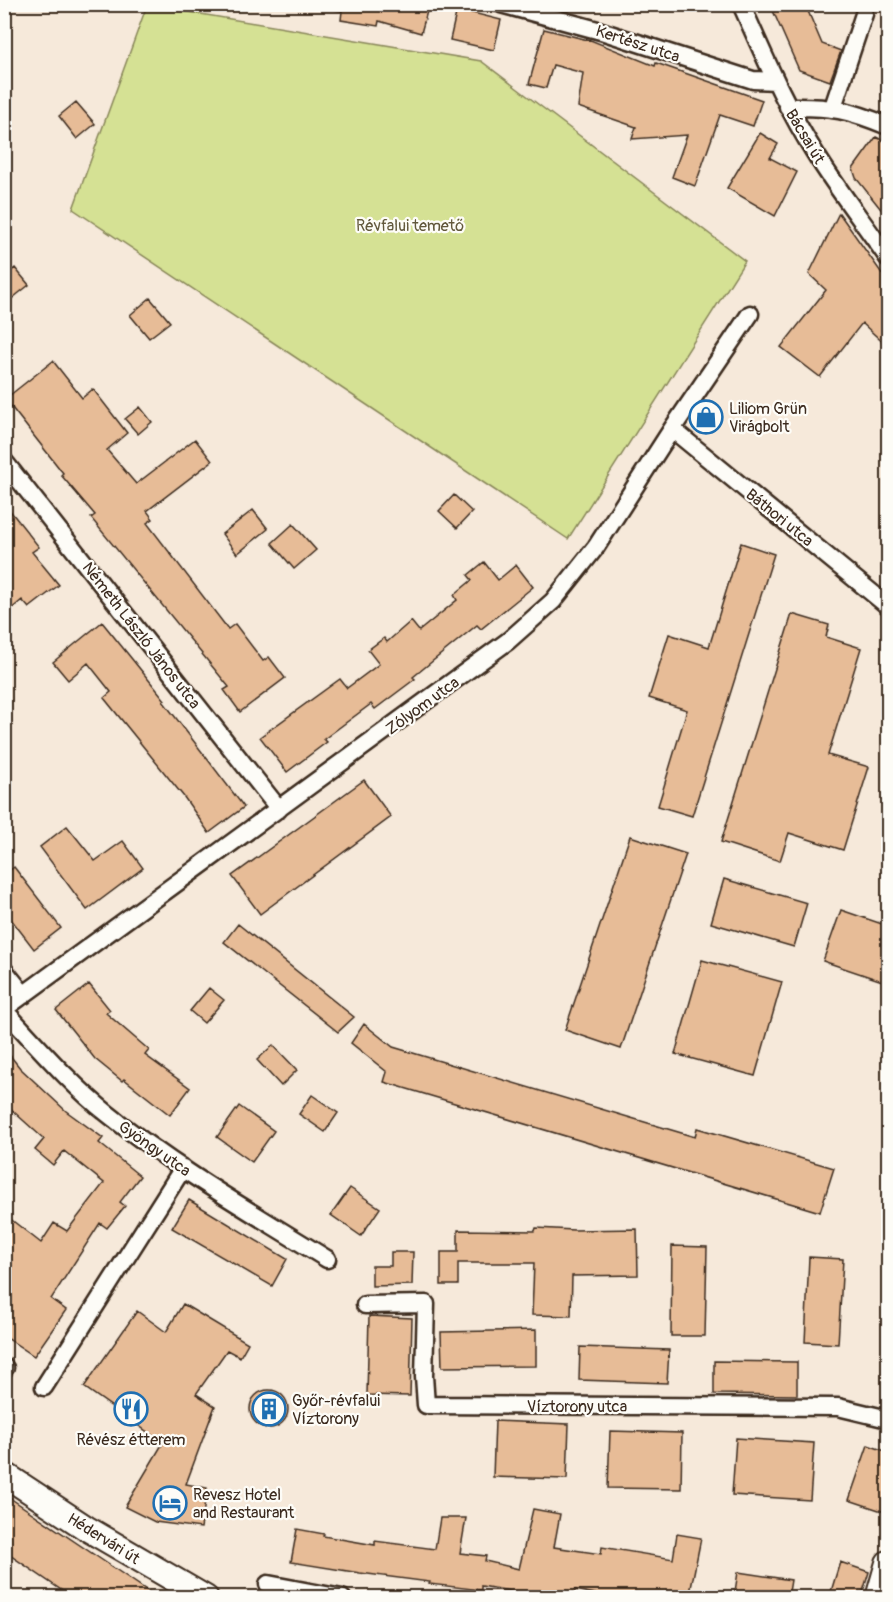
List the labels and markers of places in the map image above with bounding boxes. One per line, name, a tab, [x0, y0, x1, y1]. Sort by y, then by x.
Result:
shop icon: Liliom Grün Virágbolt	[688, 399, 724, 435]
place label: Liliom Grün Virágbolt	[729, 399, 807, 437]
restaurant icon: Révész étterem	[113, 1391, 149, 1427]
building icon: Győr-révfalui Víztorony	[251, 1391, 287, 1427]
place label: Győr-révfalui Víztorony	[292, 1391, 380, 1429]
place label: Révész étterem	[76, 1430, 186, 1450]
hotel icon: Revesz Hotel and Restaurant	[152, 1485, 188, 1521]
place label: Revesz Hotel and Restaurant	[193, 1485, 295, 1523]

